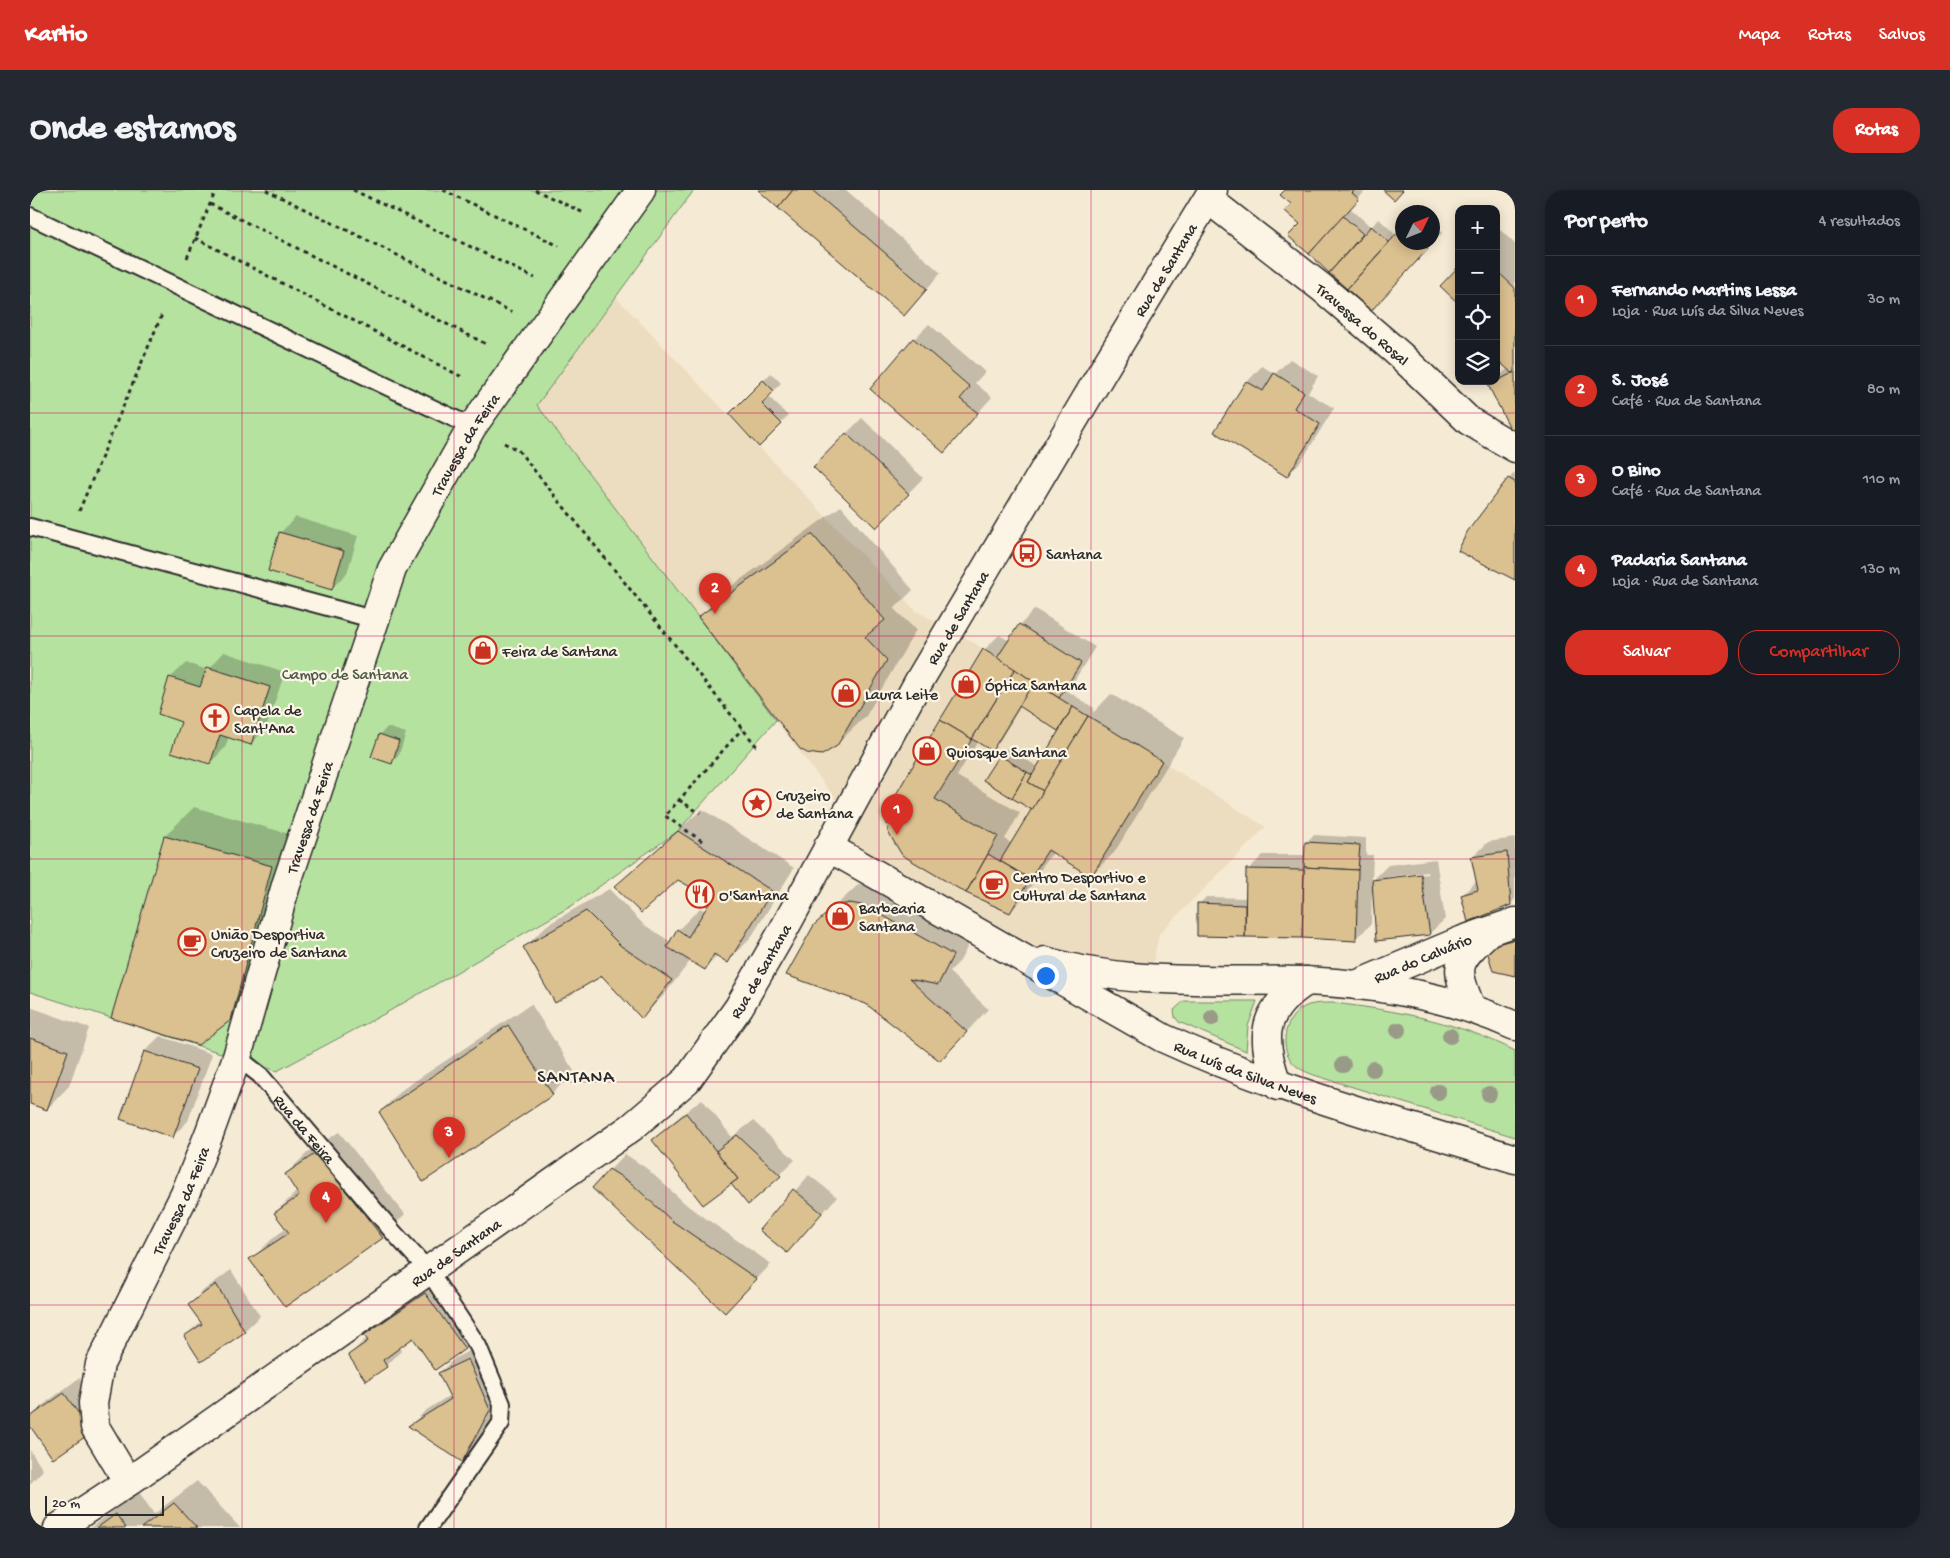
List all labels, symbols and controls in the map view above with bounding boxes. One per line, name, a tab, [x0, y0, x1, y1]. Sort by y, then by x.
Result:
text: Kartio	[25, 21, 88, 50]
text: Mapa	[1739, 25, 1780, 46]
text: Rotas	[1808, 25, 1851, 46]
text: Salvos	[1879, 25, 1925, 46]
button: Rotas	[1833, 108, 1920, 153]
text: Onde estamos	[30, 110, 235, 151]
north arrow	[1395, 205, 1440, 250]
map controls	[1455, 205, 1500, 385]
button: +	[1455, 205, 1500, 250]
text: Por perto	[1565, 210, 1648, 235]
text: 4 resultados	[1819, 213, 1900, 232]
street label: Rua de Santana	[1132, 220, 1204, 321]
button: −	[1455, 250, 1500, 295]
street label: Travessa do Rosal	[1310, 280, 1411, 371]
text: Fernando Martins Lessa	[1612, 280, 1797, 303]
text: 1	[1578, 291, 1584, 310]
text: 30 m	[1867, 291, 1900, 310]
button: locate	[1455, 295, 1500, 340]
text: Loja · Rua Luís da Silva Neves	[1612, 303, 1803, 322]
button: layers	[1455, 340, 1500, 385]
text: S. José	[1612, 370, 1668, 393]
text: 2	[1577, 381, 1585, 400]
text: 80 m	[1867, 381, 1900, 400]
street label: Travessa da Feira	[428, 390, 506, 501]
text: Café · Rua de Santana	[1612, 393, 1761, 412]
text: O Bino	[1612, 460, 1661, 483]
text: 3	[1577, 471, 1585, 490]
text: 110 m	[1863, 471, 1900, 490]
text: Café · Rua de Santana	[1612, 483, 1761, 502]
bus stop icon: Santana	[1012, 538, 1042, 568]
place label: Santana	[1046, 547, 1103, 566]
text: Padaria Santana	[1612, 550, 1747, 573]
text: 4	[1577, 561, 1585, 580]
text: 130 m	[1861, 561, 1900, 580]
street label: Rua de Santana	[925, 567, 996, 669]
pin: 2	[699, 573, 731, 614]
text: Loja · Rua de Santana	[1612, 573, 1758, 592]
button: Salvar	[1565, 630, 1728, 675]
button: Compartilhar	[1738, 630, 1900, 675]
shop icon: Feira de Santana	[468, 635, 498, 665]
place label: Feira de Santana	[501, 644, 619, 663]
park label: Campo de Santana	[282, 667, 409, 686]
shop icon: Óptica Santana	[951, 669, 981, 699]
shop icon: Laura Leite	[831, 678, 861, 708]
place label: Óptica Santana	[985, 678, 1088, 697]
place label: Laura Leite	[865, 687, 939, 706]
church icon: Capela de Sant'Ana	[200, 703, 230, 733]
place label: Capela de Sant'Ana	[234, 703, 302, 740]
shop icon: Quiosque Santana	[912, 736, 942, 766]
place label: Quiosque Santana	[946, 745, 1068, 764]
street label: Travessa da Feira	[284, 759, 340, 878]
place icon: Cruzeiro de Santana	[742, 788, 772, 818]
place label: Cruzeiro de Santana	[776, 788, 854, 825]
pin: 1	[881, 794, 913, 835]
cafe icon: Centro Desportivo e Cultural de Santana	[979, 870, 1009, 900]
place label: Centro Desportivo e Cultural de Santana	[1013, 870, 1147, 907]
restaurant icon: O'Santana	[685, 879, 715, 909]
place label: O'Santana	[719, 888, 790, 907]
shop icon: Barbearia Santana	[825, 901, 855, 931]
place label: Barbearia Santana	[858, 901, 926, 938]
street label: Rua de Santana	[728, 921, 798, 1024]
cafe icon: União Desportiva Cruzeiro de Santana	[177, 927, 207, 957]
place label: União Desportiva Cruzeiro de Santana	[211, 927, 348, 964]
street label: Rua do Calvário	[1372, 932, 1475, 989]
your location	[1033, 963, 1059, 989]
street label: Rua Luís da Silva Neves	[1170, 1038, 1320, 1110]
district label: SANTANA	[537, 1068, 615, 1089]
street label: Rua da Feira	[268, 1092, 338, 1170]
pin: 3	[433, 1117, 465, 1158]
street label: Travessa da Feira	[149, 1144, 216, 1260]
pin: 4	[310, 1182, 342, 1223]
street label: Rua de Santana	[408, 1215, 507, 1293]
scale bar	[45, 1493, 164, 1516]
text: 20 m	[52, 1496, 80, 1513]

